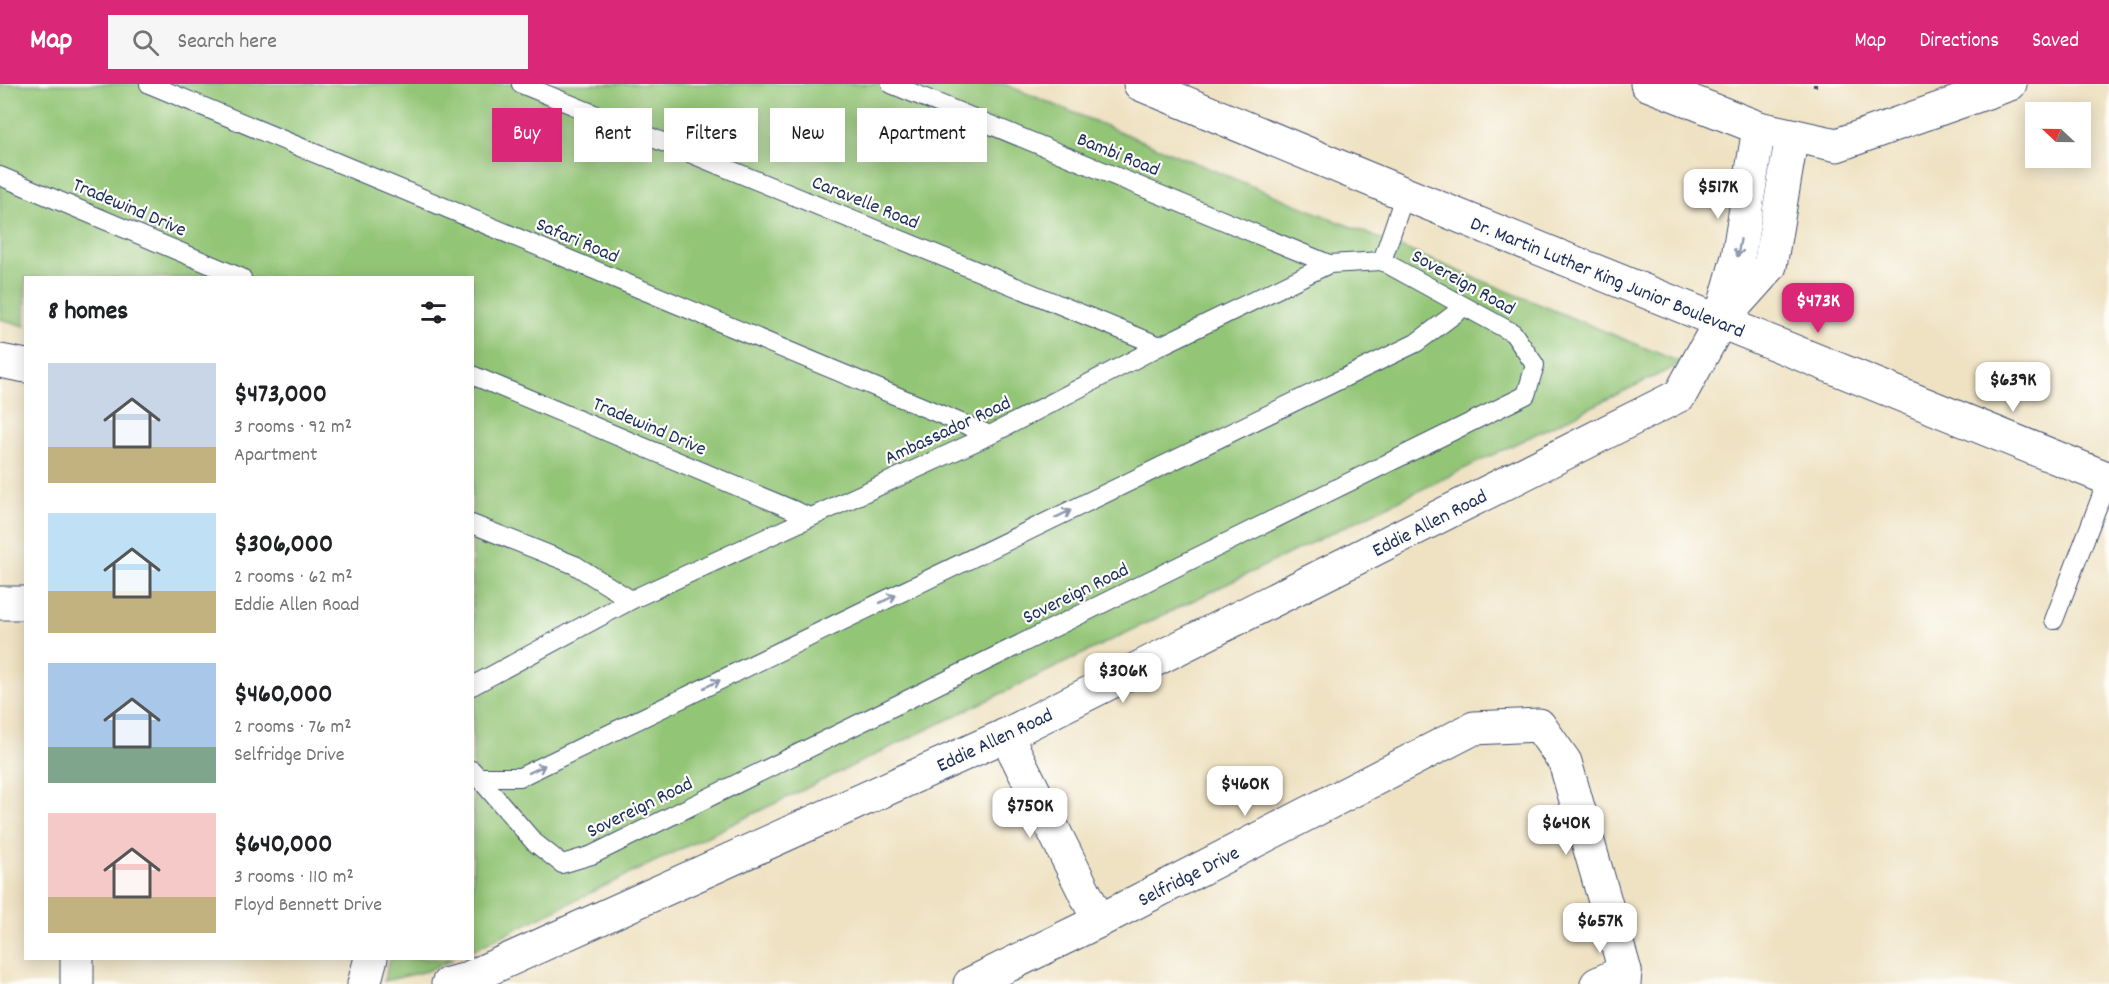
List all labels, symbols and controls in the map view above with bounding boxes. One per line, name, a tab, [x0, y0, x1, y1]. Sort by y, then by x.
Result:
search box	[108, 15, 528, 69]
text: Map	[30, 22, 72, 62]
icon: search	[129, 26, 162, 59]
text: Search here	[177, 27, 277, 58]
text: Map	[1855, 27, 1886, 57]
text: Directions	[1919, 27, 1999, 57]
text: Saved	[2032, 27, 2079, 57]
north arrow	[2025, 102, 2091, 168]
map controls	[2025, 102, 2091, 168]
chip: Buy	[492, 108, 562, 162]
chip: Rent	[574, 108, 652, 162]
chip: Filters	[664, 108, 758, 162]
chip: New	[770, 108, 845, 162]
chip: Apartment	[857, 108, 987, 162]
street label: Bambi Road	[1072, 127, 1163, 185]
pin: $517K	[1676, 169, 1760, 220]
street label: Caravelle Road	[807, 170, 923, 238]
street label: Tradewind Drive	[68, 172, 190, 245]
text: $517K	[1698, 174, 1738, 202]
street label: Dr. Martin Luther King Junior Boulevard	[1466, 211, 1748, 347]
street label: Safari Road	[531, 212, 623, 272]
one-way arrow	[1734, 237, 1745, 257]
street label: Sovereign Road	[1406, 244, 1520, 324]
pin: $473K	[1776, 283, 1860, 334]
text: $473K	[1796, 288, 1840, 316]
text: 8 homes	[48, 294, 128, 331]
icon: filters	[417, 296, 450, 329]
pin: $639K	[1971, 362, 2055, 413]
text: $639K	[1989, 367, 2037, 395]
text: $473,000	[234, 377, 327, 414]
icon: home	[96, 387, 168, 459]
street label: Ambassador Road	[880, 390, 1016, 473]
street label: Tradewind Drive	[588, 391, 710, 464]
text: 3 rooms · 92 m²	[234, 414, 352, 442]
text: Apartment	[234, 442, 317, 470]
street label: Eddie Allen Road	[1368, 484, 1493, 566]
one-way arrow	[1054, 507, 1072, 519]
text: $306,000	[234, 527, 333, 564]
icon: home	[96, 537, 168, 609]
street label: Sovereign Road	[1019, 557, 1134, 632]
text: 2 rooms · 62 m²	[234, 564, 353, 592]
text: Eddie Allen Road	[234, 592, 359, 620]
one-way arrow	[878, 593, 896, 604]
pin: $306K	[1081, 653, 1165, 704]
text: $306K	[1099, 658, 1147, 686]
text: $460,000	[234, 677, 332, 714]
one-way arrow	[703, 678, 721, 690]
icon: home	[96, 687, 168, 759]
street label: Eddie Allen Road	[933, 703, 1058, 781]
text: 2 rooms · 76 m²	[234, 714, 352, 742]
text: Selfridge Drive	[234, 742, 345, 770]
one-way arrow	[527, 763, 545, 775]
pin: $460K	[1203, 766, 1287, 817]
street label: Sovereign Road	[583, 771, 698, 846]
text: $460K	[1221, 771, 1269, 799]
pin: $750K	[988, 788, 1072, 839]
text: $750K	[1006, 793, 1054, 821]
pin: $640K	[1524, 805, 1608, 856]
text: $640K	[1542, 810, 1590, 838]
text: $640,000	[234, 827, 332, 864]
icon: home	[96, 837, 168, 909]
street label: Selfridge Drive	[1134, 840, 1245, 915]
text: 3 rooms · 110 m²	[234, 864, 354, 892]
text: Floyd Bennett Drive	[234, 892, 382, 920]
pin: $657K	[1558, 903, 1642, 954]
text: $657K	[1577, 908, 1623, 936]

